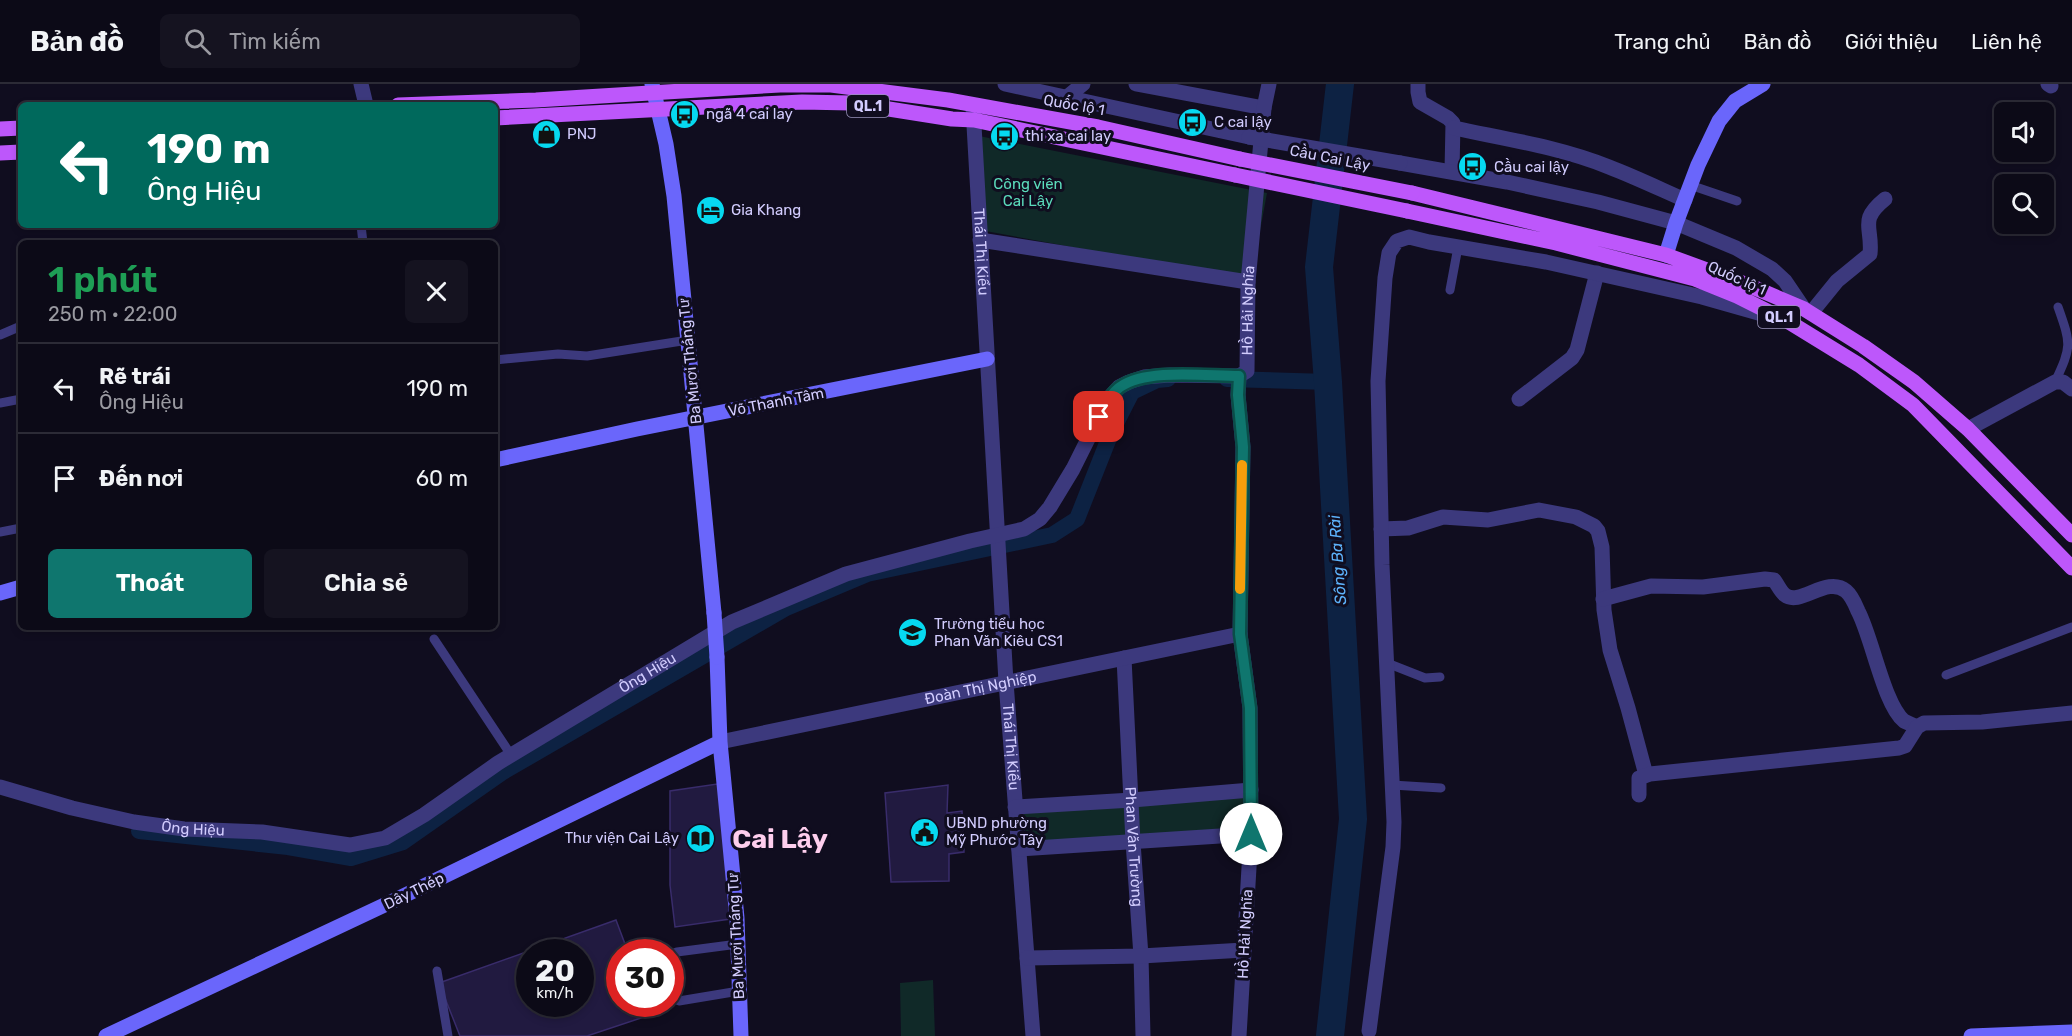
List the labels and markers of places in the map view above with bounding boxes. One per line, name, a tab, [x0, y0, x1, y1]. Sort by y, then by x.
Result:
bus stop icon: ngã 4 cai lay	[669, 98, 701, 130]
place label: ngã 4 cai lay	[706, 105, 793, 123]
bus stop icon: C cai lậy	[1177, 106, 1209, 138]
place label: C cai lậy	[1214, 113, 1272, 131]
shop icon: PNJ	[530, 118, 562, 150]
bus stop icon: thi xa cai lay	[988, 120, 1020, 152]
place label: PNJ	[567, 125, 597, 143]
place label: thi xa cai lay	[1025, 127, 1111, 145]
bus stop icon: Cầu cai lậy	[1457, 151, 1489, 183]
place label: Cầu cai lậy	[1494, 158, 1569, 176]
hotel icon: Gia Khang	[694, 194, 726, 226]
place label: Gia Khang	[731, 201, 801, 219]
pin	[1073, 391, 1124, 442]
place label: Trường tiểu học Phan Văn Kiêu CS1	[934, 615, 1063, 650]
school or university icon: Trường tiểu học Phan Văn Kiêu CS1	[897, 617, 929, 649]
place label: UBND phường Mỹ Phước Tây	[946, 814, 1047, 849]
public building icon: UBND phường Mỹ Phước Tây	[909, 816, 941, 848]
library icon: Thư viện Cai Lậy	[684, 822, 716, 854]
place label: Thư viện Cai Lậy	[564, 829, 679, 847]

